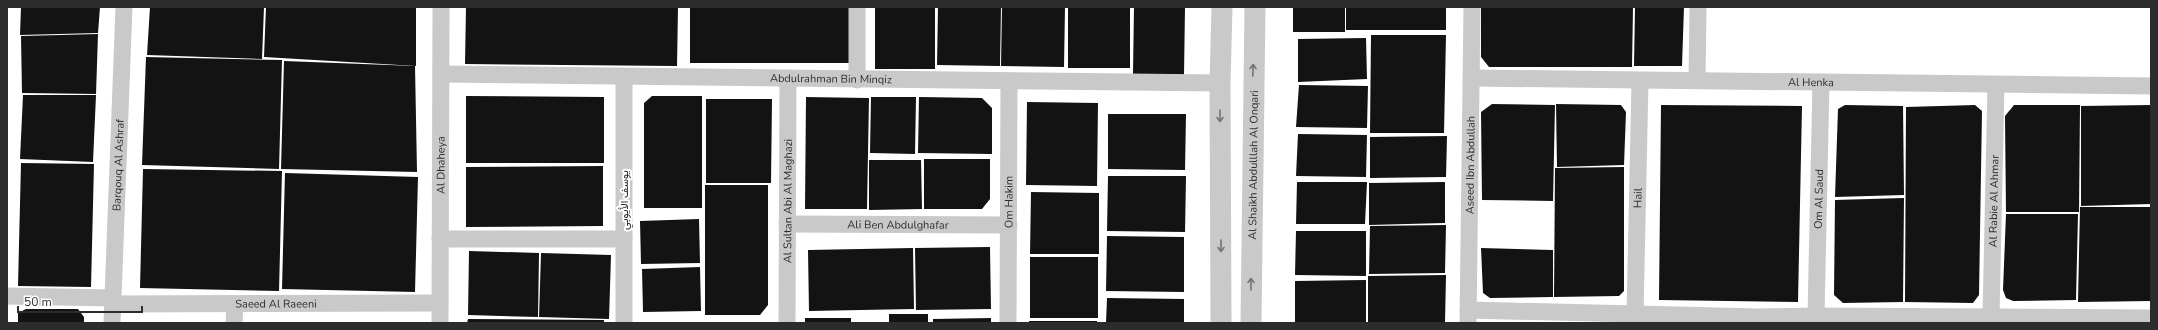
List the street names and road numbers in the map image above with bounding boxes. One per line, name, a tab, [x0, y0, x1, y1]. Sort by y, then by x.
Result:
street label: Abdulrahman Bin Minqiz	[770, 70, 892, 87]
street label: Al Henka	[1788, 74, 1834, 90]
street label: Al Shaikh Abdulllah Al Onqari	[1245, 90, 1261, 240]
street label: Aseed Ibn Abdullah	[1462, 116, 1478, 214]
street label: Barqouq Al Ashraf	[109, 118, 127, 211]
street label: Al Dhaheya	[433, 136, 448, 194]
street label: Al Sultan Abi Al Maghazi	[780, 139, 795, 263]
street label: Al Rabie Al Ahmar	[1985, 155, 2002, 247]
street label: Om Al Saud	[1810, 169, 1827, 229]
street label: يوسف الأيوبي	[617, 170, 634, 230]
street label: Om Hakim	[1001, 176, 1016, 228]
street label: Hail	[1630, 187, 1645, 208]
street label: Ali Ben Abdulghafar	[847, 217, 949, 232]
street label: Saeed Al Raeeni	[235, 296, 317, 311]

